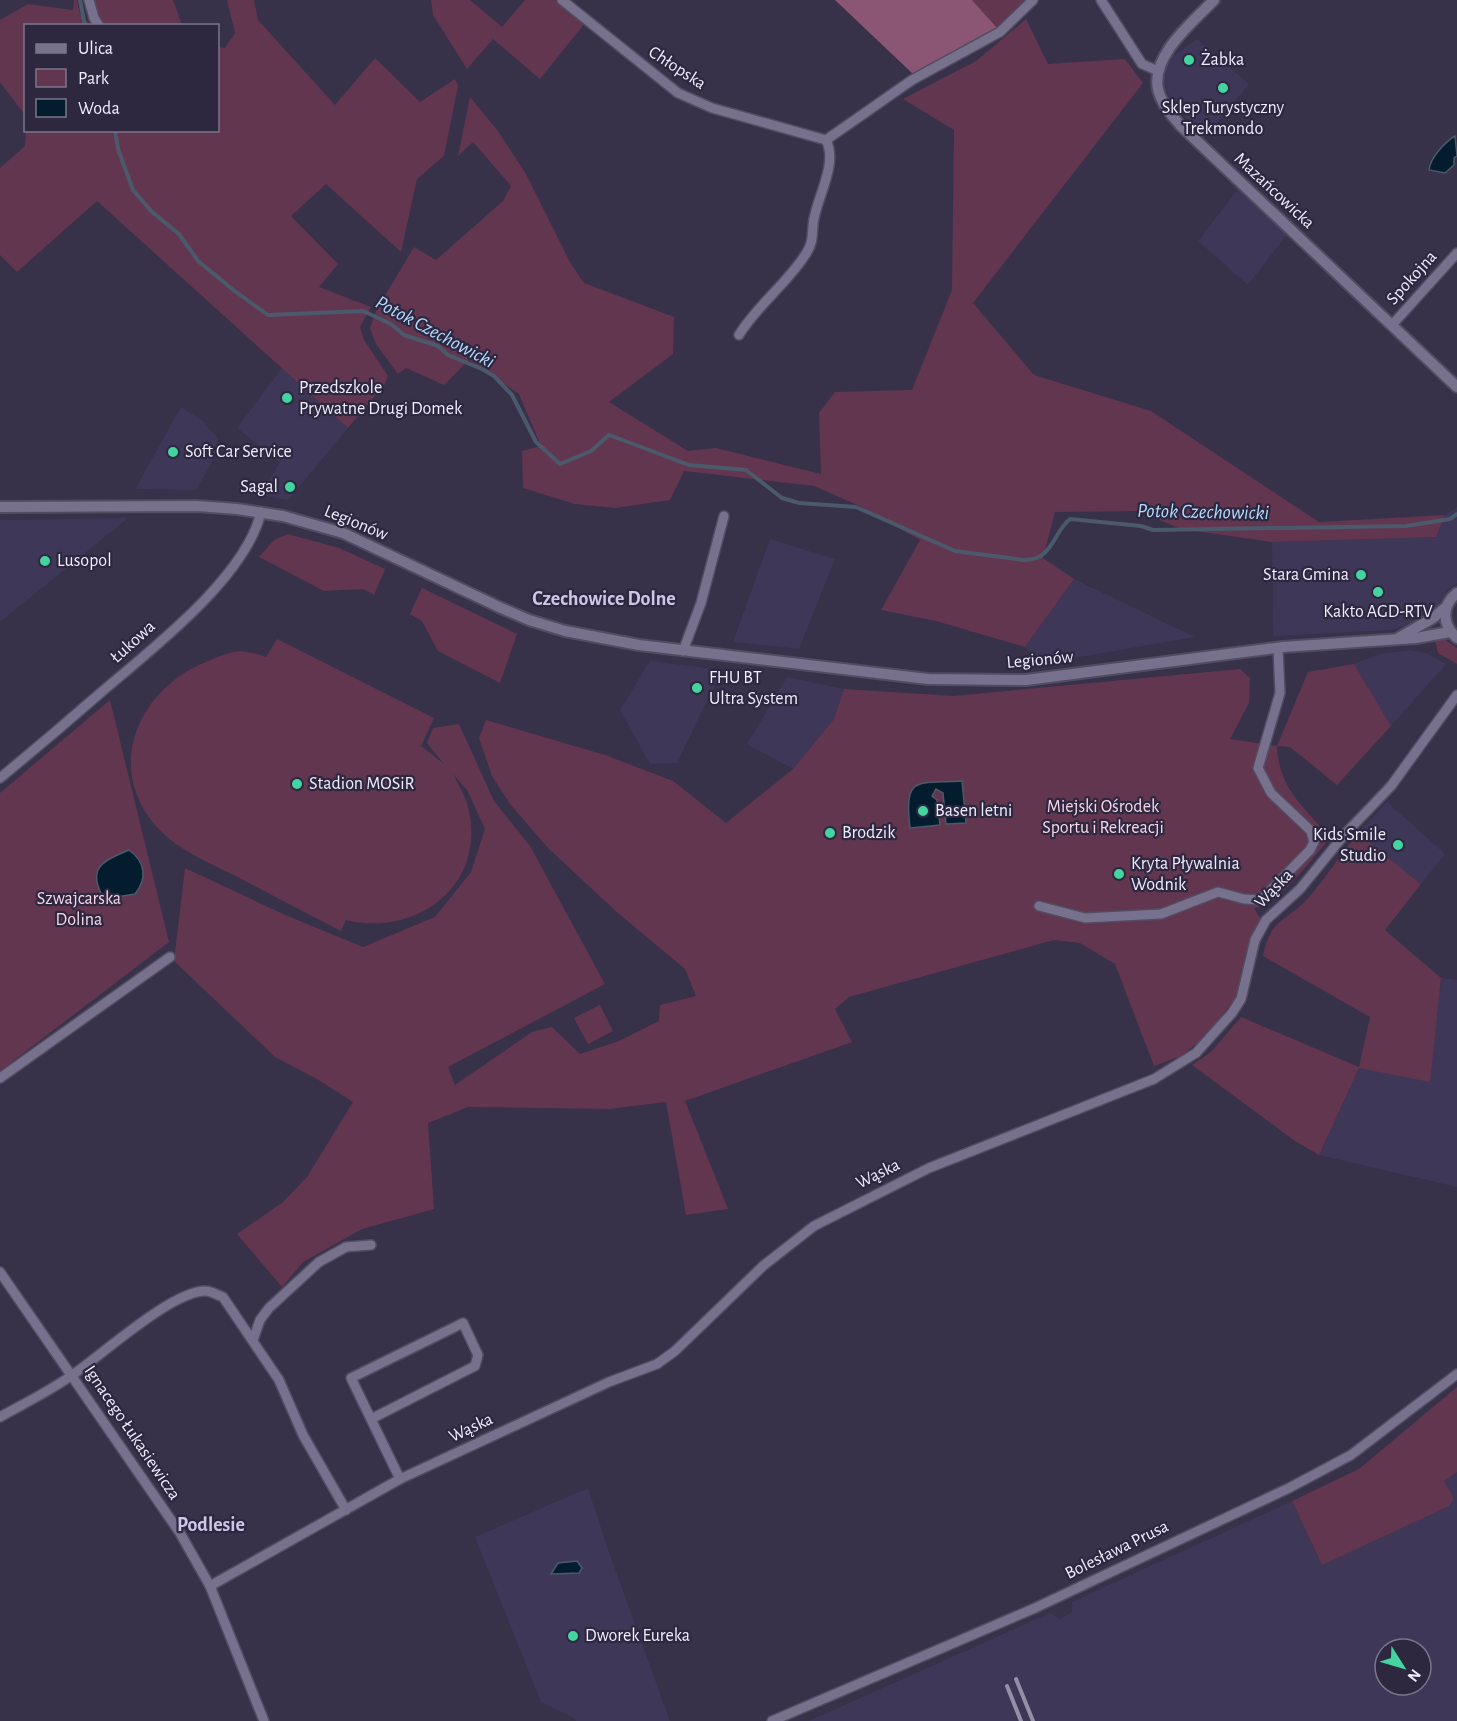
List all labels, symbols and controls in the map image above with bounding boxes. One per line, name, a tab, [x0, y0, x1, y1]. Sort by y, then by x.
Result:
legend	[24, 24, 219, 132]
text: Ulica	[78, 40, 113, 58]
street label: Chłopska	[645, 43, 709, 93]
place label: Żabka	[1201, 49, 1244, 69]
marker: Żabka	[1182, 53, 1196, 67]
text: Park	[78, 70, 110, 88]
marker: Sklep Turystyczny Trekmondo	[1216, 81, 1230, 95]
place label: Sklep Turystyczny Trekmondo	[1162, 99, 1285, 138]
text: Woda	[78, 100, 120, 118]
street label: Mazańcowicka	[1230, 150, 1318, 232]
street label: Spokojna	[1383, 248, 1441, 308]
water label: Potok Czechowicki	[372, 292, 498, 372]
place label: Przedszkole Prywatne Drugi Domek	[299, 379, 463, 418]
marker: Przedszkole Prywatne Drugi Domek	[280, 391, 294, 405]
place label: Soft Car Service	[185, 443, 292, 461]
marker: Soft Car Service	[166, 445, 180, 459]
place label: Sagal	[240, 478, 278, 496]
marker: Sagal	[283, 480, 297, 494]
water label: Potok Czechowicki	[1137, 501, 1269, 523]
street label: Legionów	[322, 502, 390, 544]
place label: Lusopol	[57, 552, 112, 570]
marker: Lusopol	[38, 554, 52, 568]
place label: Stara Gmina	[1263, 566, 1349, 584]
marker: Stara Gmina	[1354, 568, 1368, 582]
marker: Kakto AGD-RTV	[1371, 585, 1385, 599]
district label: Czechowice Dolne	[532, 589, 676, 609]
place label: Kakto AGD-RTV	[1323, 603, 1434, 621]
street label: Łukowa	[107, 617, 159, 667]
street label: Legionów	[1006, 648, 1074, 672]
place label: FHU BT Ultra System	[709, 669, 798, 708]
marker: FHU BT Ultra System	[690, 681, 704, 695]
place label: Stadion MOSiR	[309, 775, 415, 793]
marker: Stadion MOSiR	[290, 777, 304, 791]
park label: Miejski Ośrodek Sportu i Rekreacji	[1042, 798, 1164, 837]
place label: Basen letni	[935, 802, 1012, 820]
marker: Basen letni	[916, 804, 930, 818]
place label: Brodzik	[842, 824, 896, 842]
marker: Brodzik	[823, 826, 837, 840]
place label: Kids Smile Studio	[1313, 826, 1386, 865]
marker: Kids Smile Studio	[1391, 838, 1405, 852]
place label: Kryta Pływalnia Wodnik	[1131, 855, 1240, 894]
street label: Wąska	[1251, 866, 1297, 912]
marker: Kryta Pływalnia Wodnik	[1112, 867, 1126, 881]
park label: Szwajcarska Dolina	[37, 890, 121, 929]
street label: Wąska	[853, 1156, 903, 1192]
street label: Ignacego Łukasiewicza	[80, 1363, 184, 1503]
street label: Wąska	[446, 1410, 496, 1446]
district label: Podlesie	[177, 1515, 245, 1535]
street label: Bolesława Prusa	[1062, 1517, 1172, 1583]
place label: Dworek Eureka	[585, 1627, 690, 1645]
marker: Dworek Eureka	[566, 1629, 580, 1643]
north arrow	[1373, 1637, 1433, 1697]
text: N	[1404, 1666, 1424, 1685]

